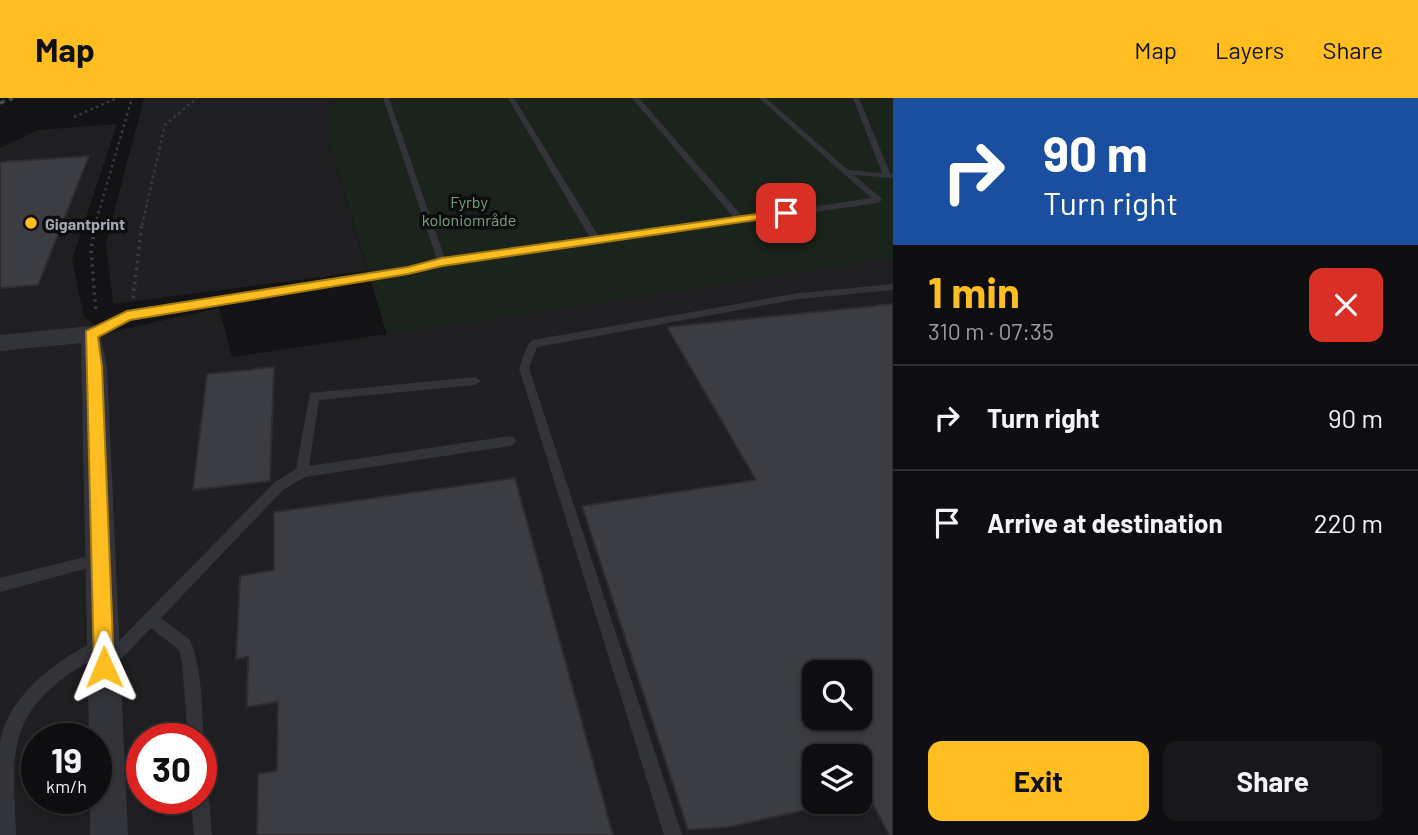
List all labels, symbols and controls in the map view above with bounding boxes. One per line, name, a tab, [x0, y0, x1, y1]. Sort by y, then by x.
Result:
text: Map	[35, 29, 95, 69]
text: Map	[1134, 35, 1177, 64]
text: Layers	[1215, 35, 1284, 64]
text: Share	[1322, 35, 1383, 64]
text: 90 m	[1043, 123, 1148, 182]
icon: right	[928, 126, 1019, 217]
pin	[756, 183, 816, 243]
text: Turn right	[1043, 183, 1178, 221]
park label: Fyrby koloniområde	[422, 192, 516, 229]
icon: arrive	[767, 194, 805, 232]
place label: Gigantprint	[45, 214, 125, 233]
marker: Gigantprint	[23, 215, 39, 231]
text: 1 min	[928, 266, 1020, 316]
button: close	[1309, 268, 1383, 342]
text: 310 m · 07:35	[928, 317, 1054, 345]
icon: right	[928, 399, 966, 437]
text: Turn right	[987, 402, 1100, 433]
text: 90 m	[1328, 402, 1383, 433]
icon: arrive	[928, 504, 966, 542]
text: Arrive at destination	[987, 507, 1223, 538]
text: 220 m	[1314, 507, 1383, 538]
position arrow	[67, 630, 141, 704]
map controls	[802, 660, 872, 814]
button: search	[802, 660, 872, 730]
speed limit sign: 30	[126, 723, 217, 814]
text: 19	[51, 738, 82, 780]
button: Exit	[928, 741, 1149, 821]
button: Share	[1163, 741, 1383, 821]
button: layers	[802, 744, 872, 814]
text: km/h	[46, 775, 87, 797]

